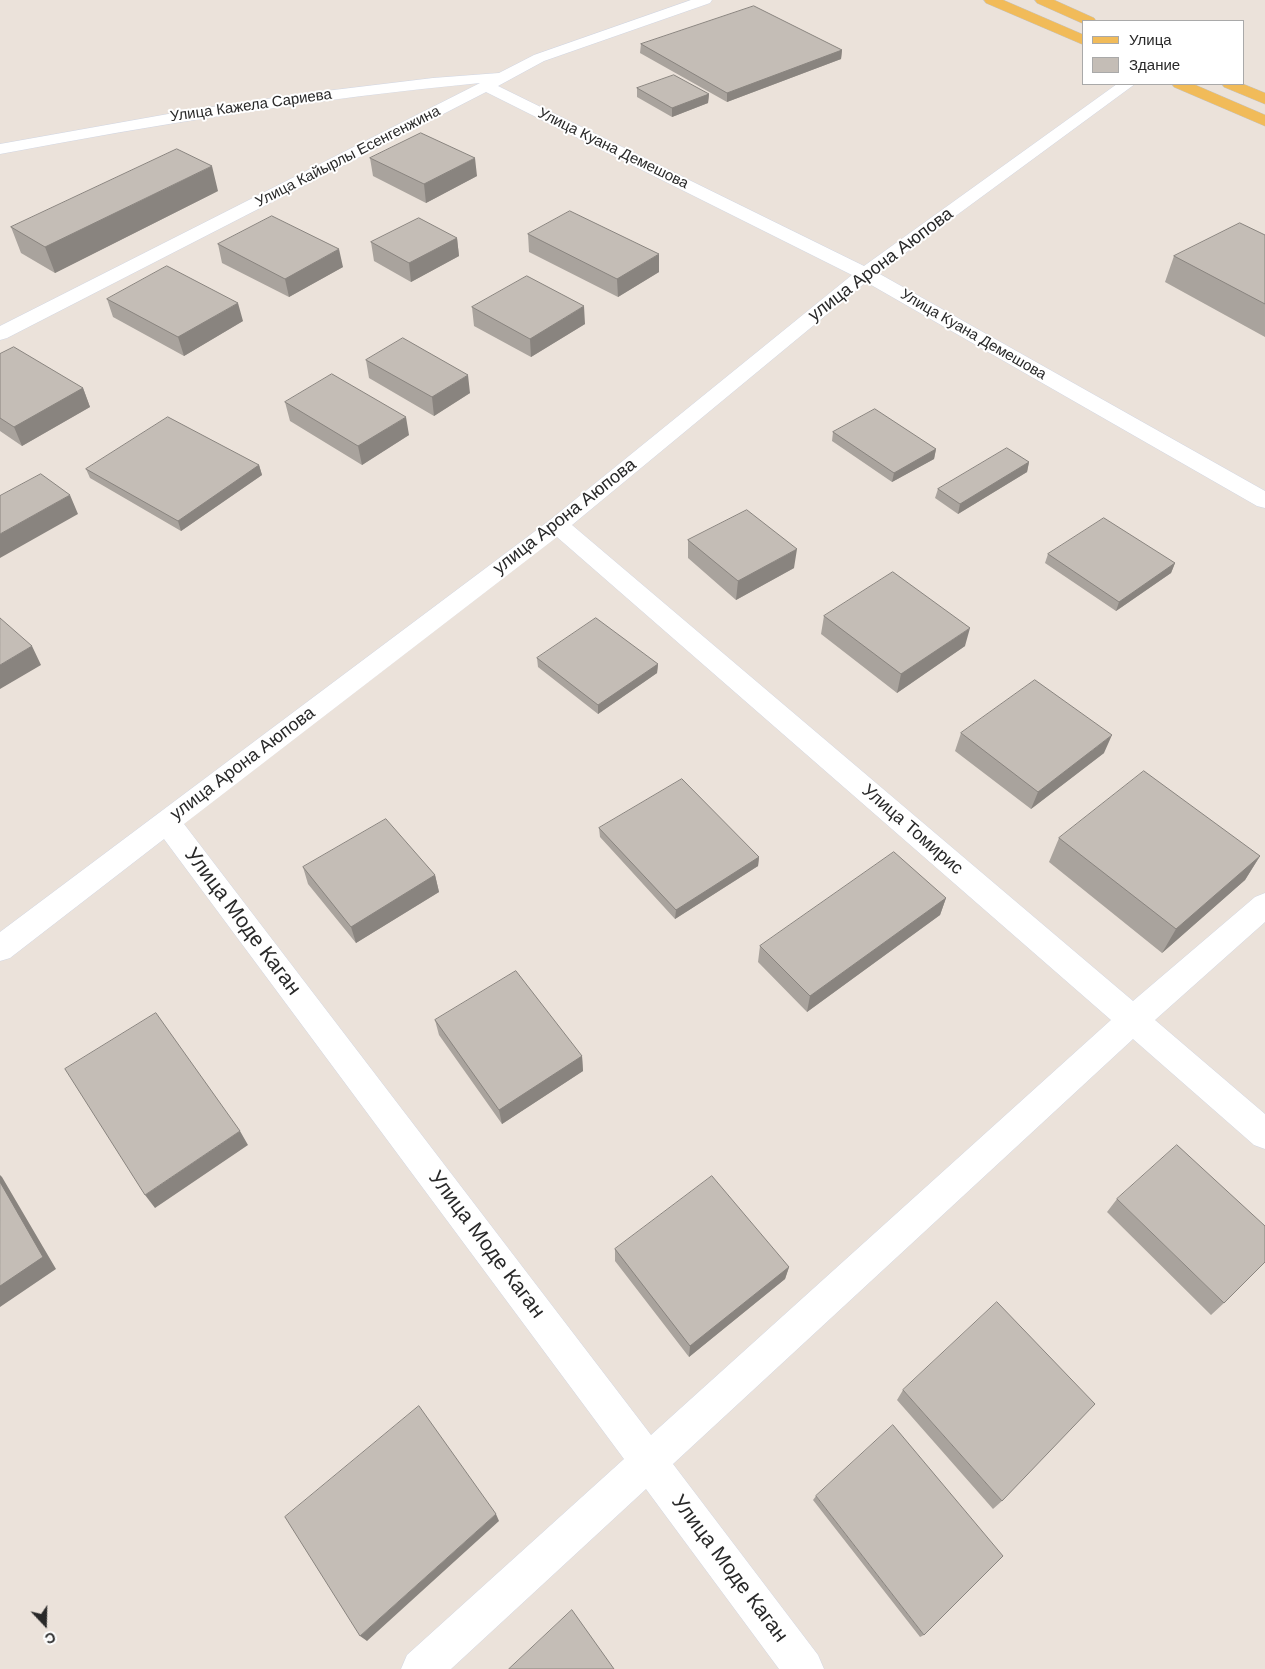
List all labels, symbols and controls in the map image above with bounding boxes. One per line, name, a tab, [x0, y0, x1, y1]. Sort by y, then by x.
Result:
legend	[1082, 20, 1245, 85]
text: Улица	[1129, 30, 1172, 50]
text: Здание	[1129, 55, 1180, 75]
street label: Улица Кажела Сариева	[169, 86, 333, 126]
street label: Улица Кайырлы Есенгенжина	[253, 102, 443, 212]
street label: Улица Куана Демешова	[535, 105, 691, 193]
street label: улица Арона Аюпова	[804, 204, 958, 326]
street label: Улица Куана Демешова	[897, 286, 1049, 384]
street label: улица Арона Аюпова	[489, 454, 641, 580]
street label: улица Арона Аюпова	[166, 703, 320, 825]
street label: Улица Томирис	[857, 780, 967, 880]
street label: Улица Моде Каган	[178, 843, 306, 1001]
street label: Улица Моде Каган	[422, 1166, 550, 1324]
street label: Улица Моде Каган	[665, 1490, 793, 1648]
north arrow	[20, 1599, 70, 1649]
text: С	[42, 1628, 58, 1648]

